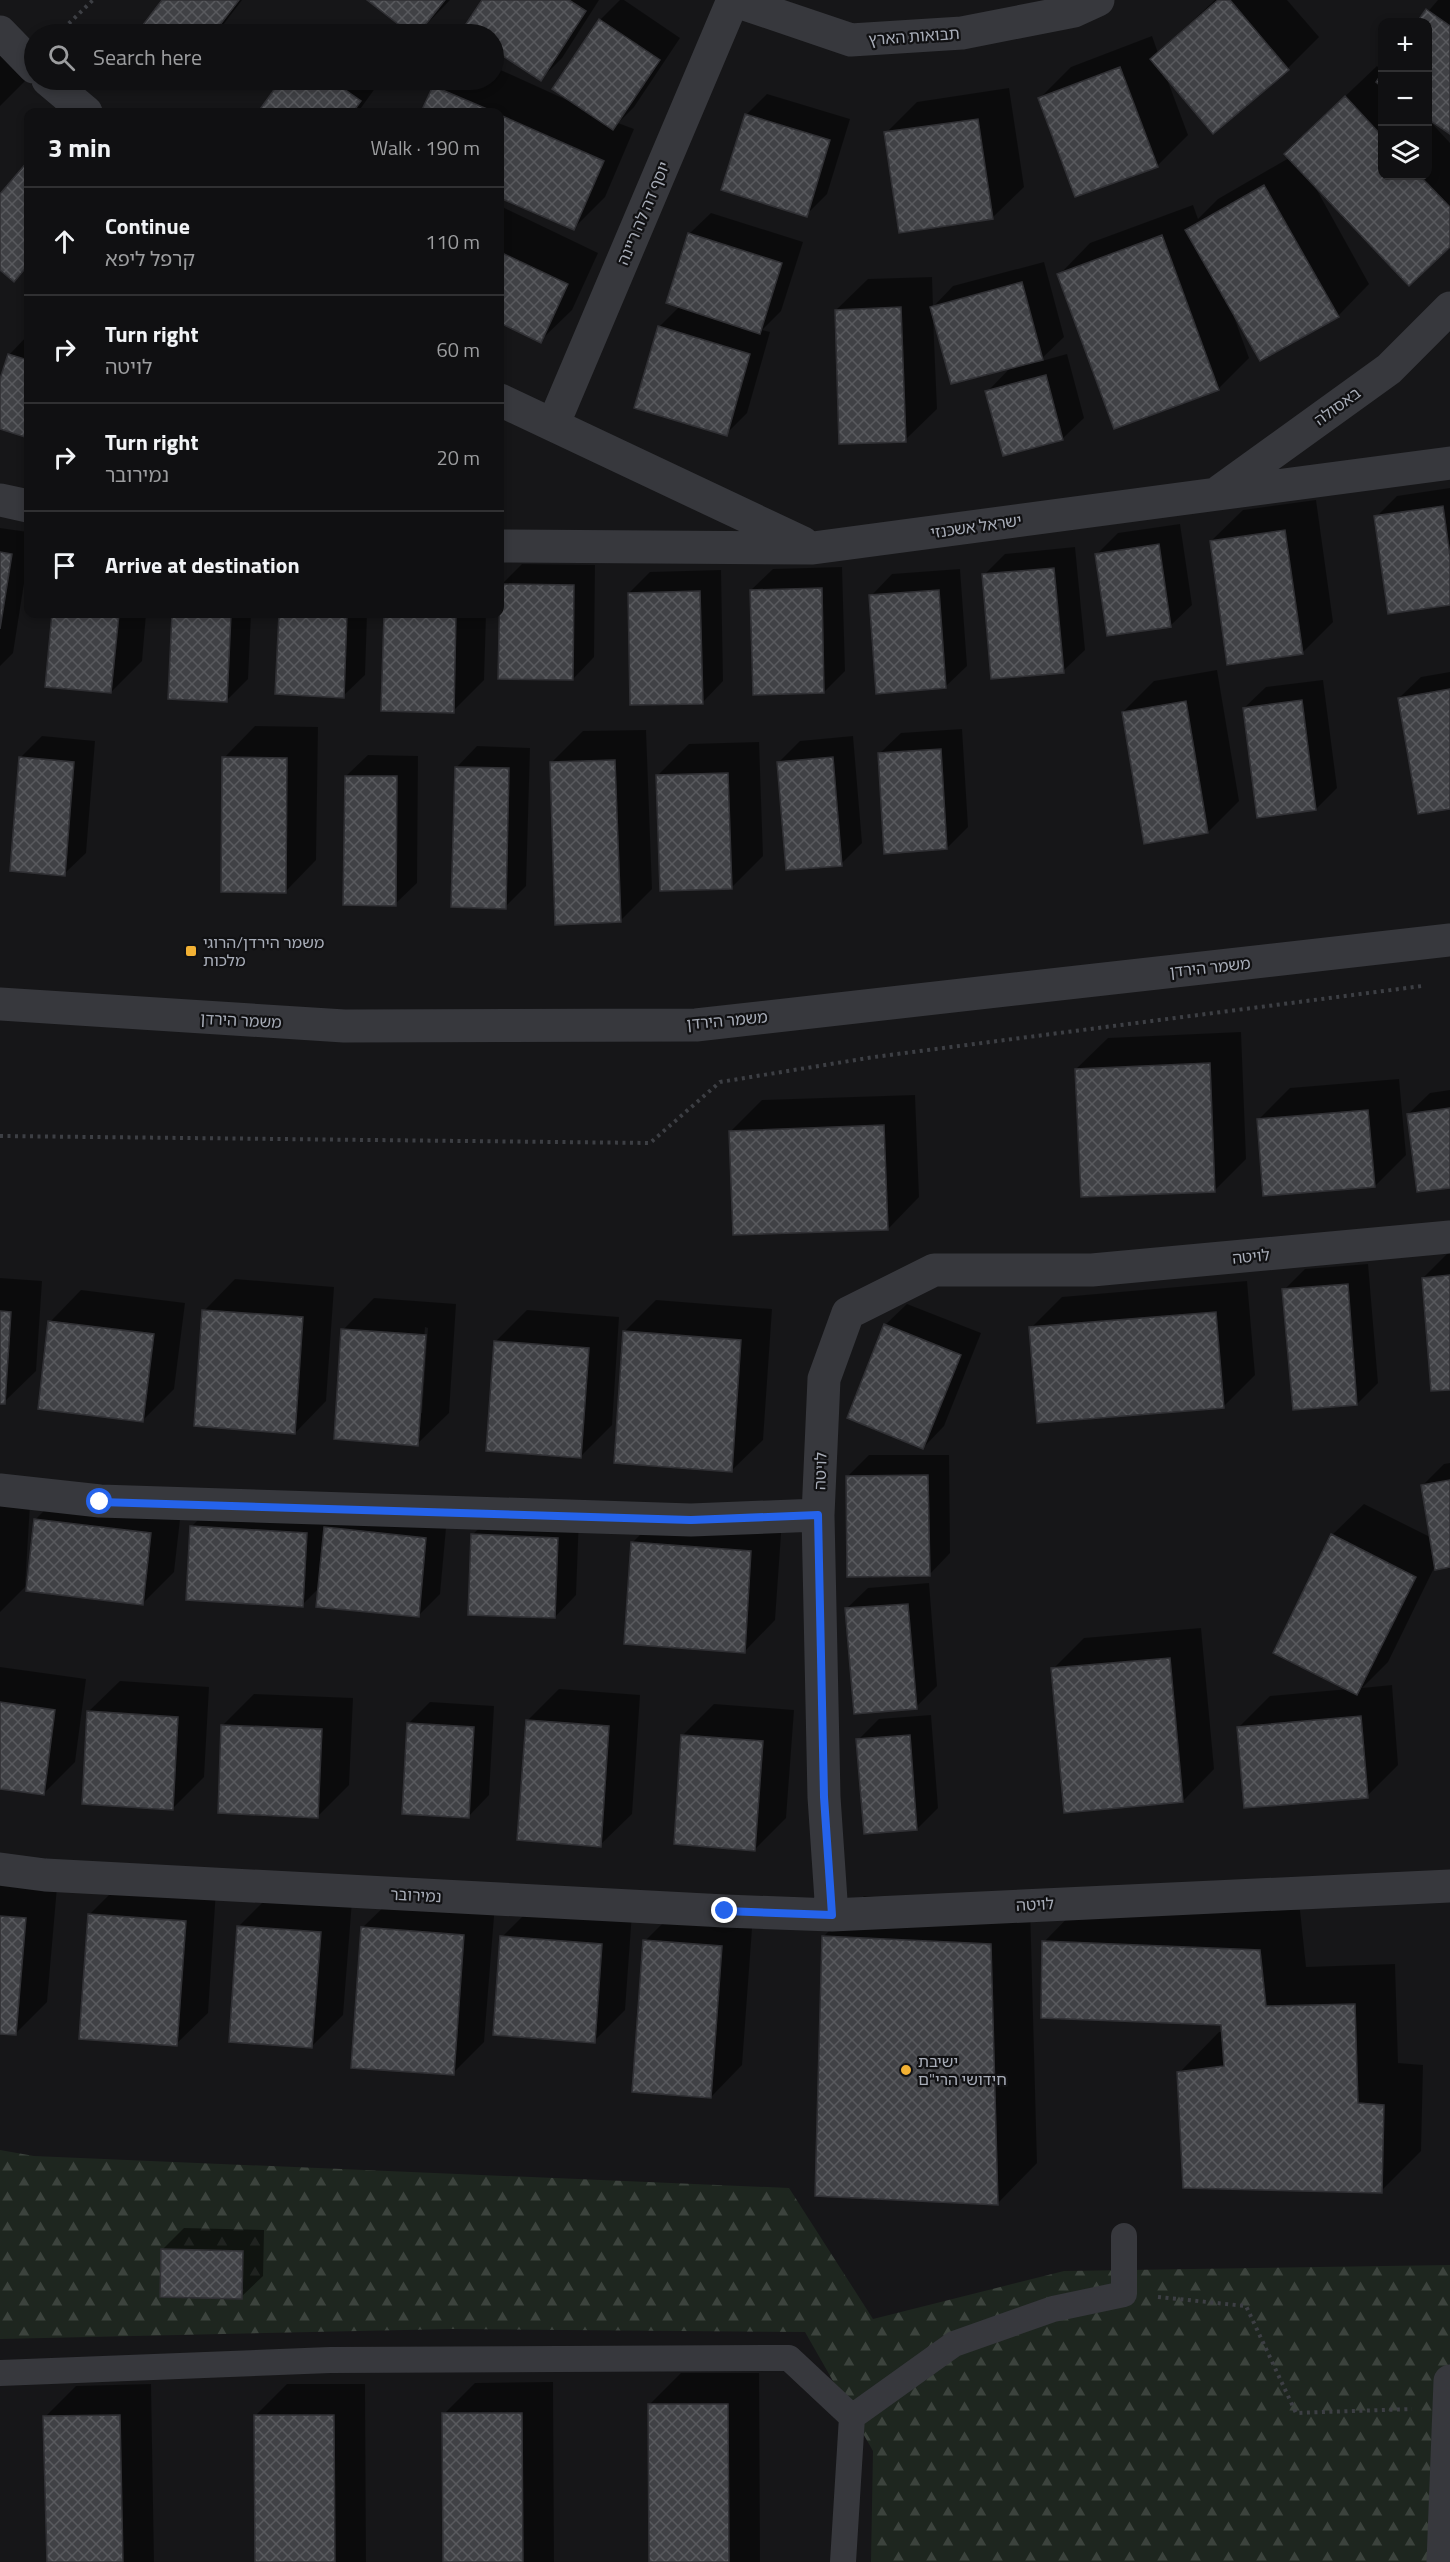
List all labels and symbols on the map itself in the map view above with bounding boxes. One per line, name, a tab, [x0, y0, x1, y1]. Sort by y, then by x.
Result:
street label: תבואות הארץ	[868, 21, 960, 51]
street label: יוסף דה לה ריינה	[610, 158, 676, 268]
street label: באסולה	[1309, 381, 1365, 431]
street label: ישראל אשכנזי	[929, 508, 1023, 544]
place label: משמר הירדן/הרוגי מלכות	[203, 930, 324, 972]
marker: משמר הירדן/הרוגי מלכות	[184, 944, 198, 958]
street label: משמר הירדן	[1168, 951, 1252, 983]
street label: משמר הירדן	[685, 1004, 769, 1036]
street label: משמר הירדן	[200, 1006, 282, 1034]
street label: לויטה	[1231, 1242, 1271, 1270]
street label: לויטה	[807, 1452, 833, 1490]
route start	[86, 1488, 112, 1514]
street label: נמירובר	[390, 1882, 442, 1908]
street label: לויטה	[1015, 1891, 1055, 1917]
route end	[711, 1897, 737, 1923]
place label: ישיבת חידושי הרי"ם	[918, 2049, 1007, 2091]
marker: ישיבת חידושי הרי"ם	[899, 2063, 913, 2077]

